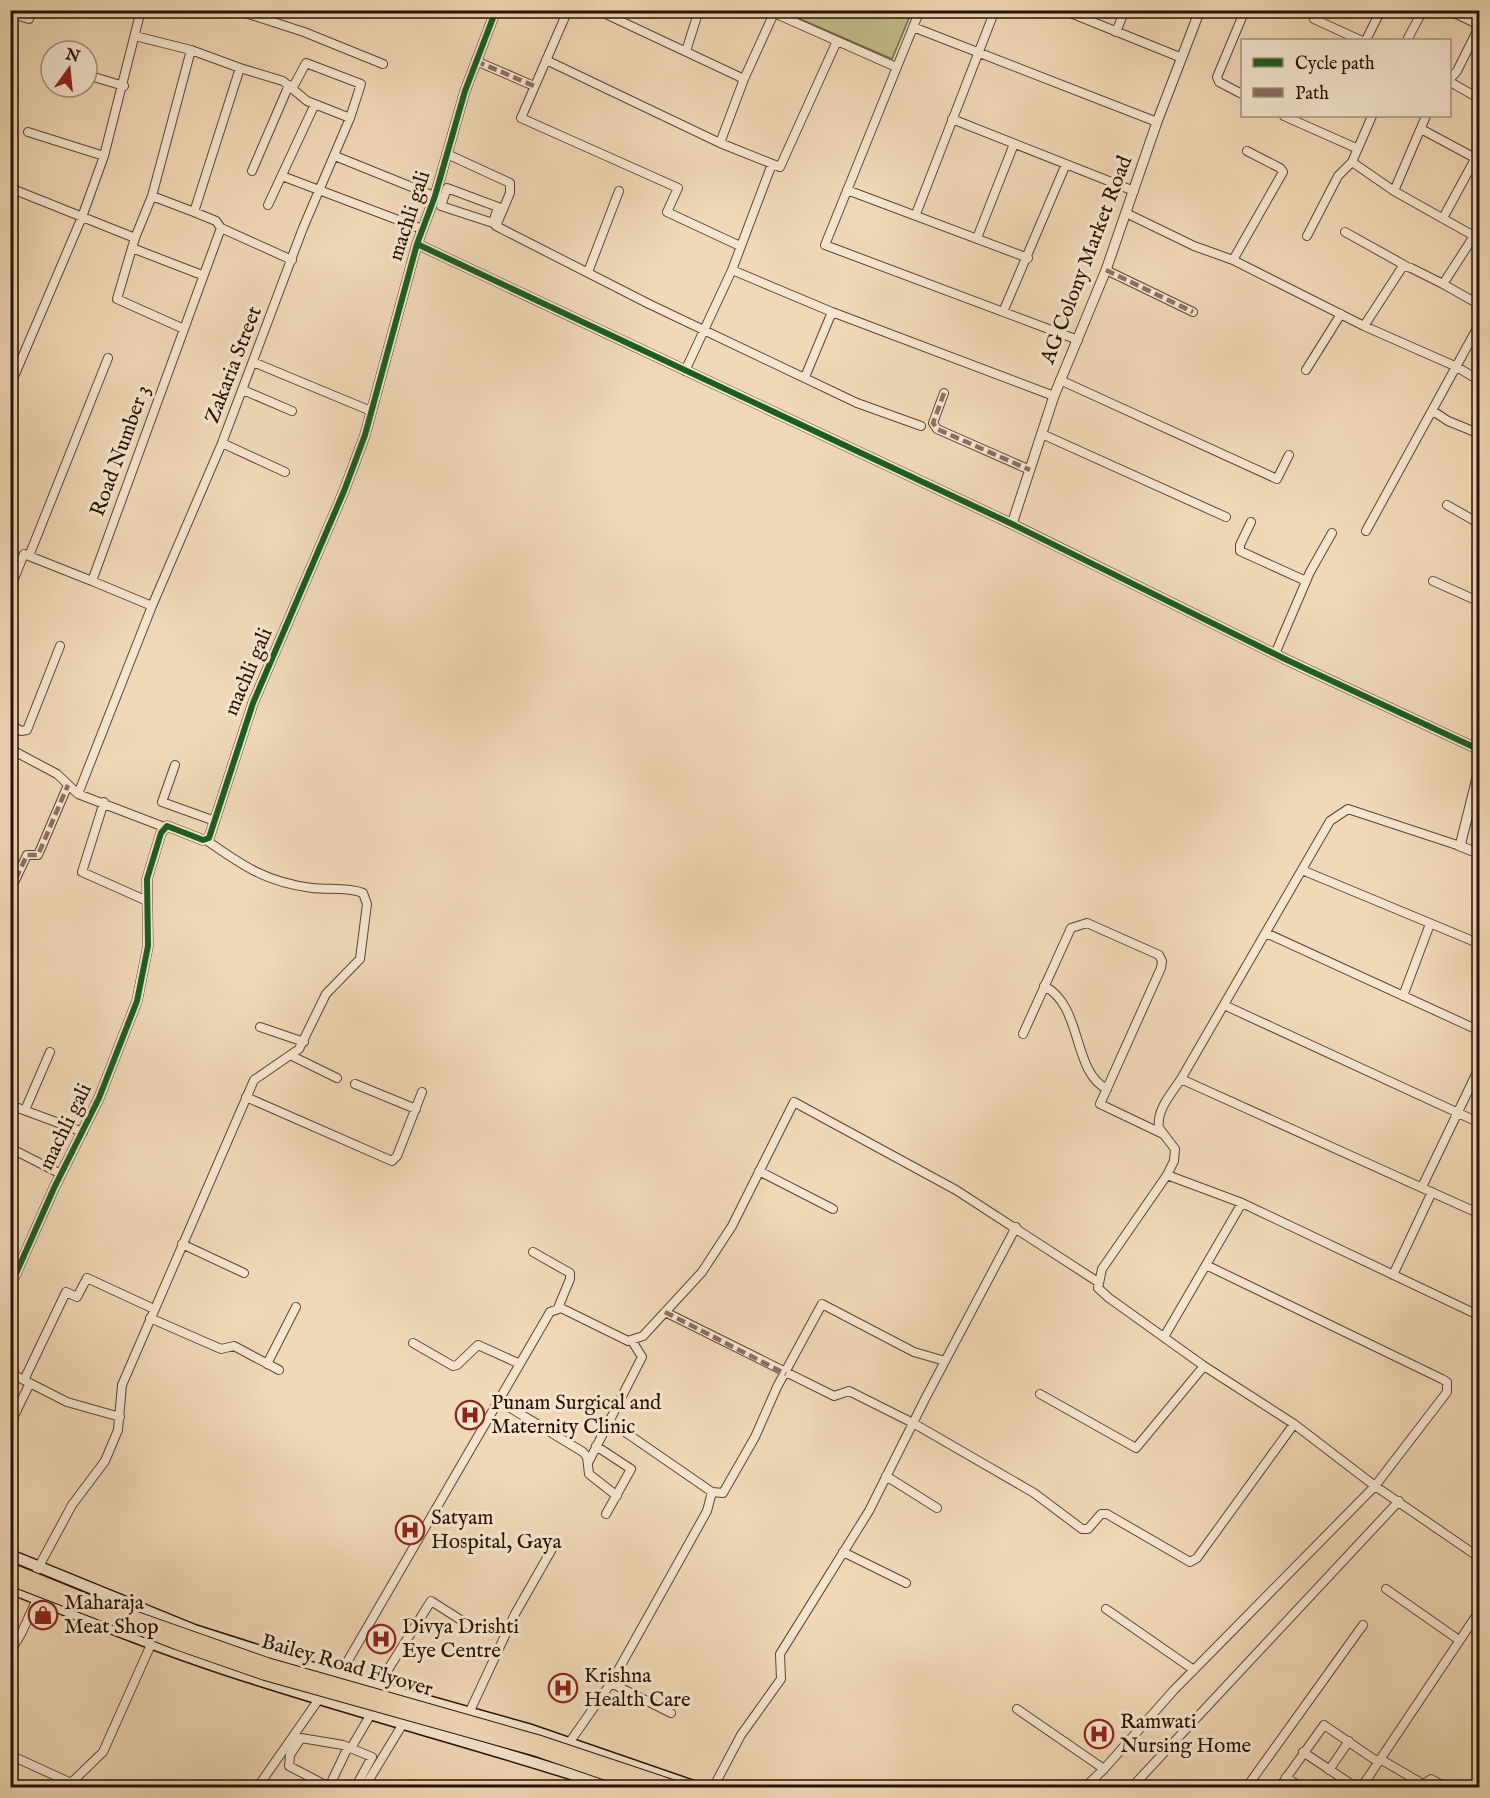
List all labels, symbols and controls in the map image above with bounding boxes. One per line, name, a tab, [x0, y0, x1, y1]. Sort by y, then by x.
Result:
north arrow	[39, 39, 99, 99]
legend	[1241, 39, 1451, 117]
text: N	[62, 45, 82, 68]
text: Cycle path	[1295, 53, 1375, 76]
text: Path	[1295, 83, 1329, 106]
street label: AG Colony Market Road	[1034, 151, 1139, 369]
street label: machli gali	[383, 167, 437, 265]
street label: Zakaria Street	[199, 303, 269, 427]
street label: Road Number 3	[85, 382, 157, 520]
street label: machli gali	[218, 624, 280, 720]
street label: machli gali	[33, 1079, 99, 1175]
place label: Punam Surgical and Maternity Clinic	[491, 1390, 662, 1441]
hospital icon: Punam Surgical and Maternity Clinic	[454, 1399, 486, 1431]
place label: Satyam Hospital, Gaya	[431, 1505, 563, 1556]
hospital icon: Satyam Hospital, Gaya	[394, 1514, 426, 1546]
place label: Maharaja Meat Shop	[64, 1590, 159, 1641]
shop icon: Maharaja Meat Shop	[27, 1599, 59, 1631]
place label: Divya Drishti Eye Centre	[402, 1614, 519, 1665]
hospital icon: Divya Drishti Eye Centre	[365, 1623, 397, 1655]
street label: Bailey Road Flyover	[258, 1629, 436, 1703]
place label: Krishna Health Care	[584, 1663, 691, 1714]
hospital icon: Krishna Health Care	[547, 1672, 579, 1704]
place label: Ramwati Nursing Home	[1120, 1709, 1252, 1760]
hospital icon: Ramwati Nursing Home	[1083, 1718, 1115, 1750]

